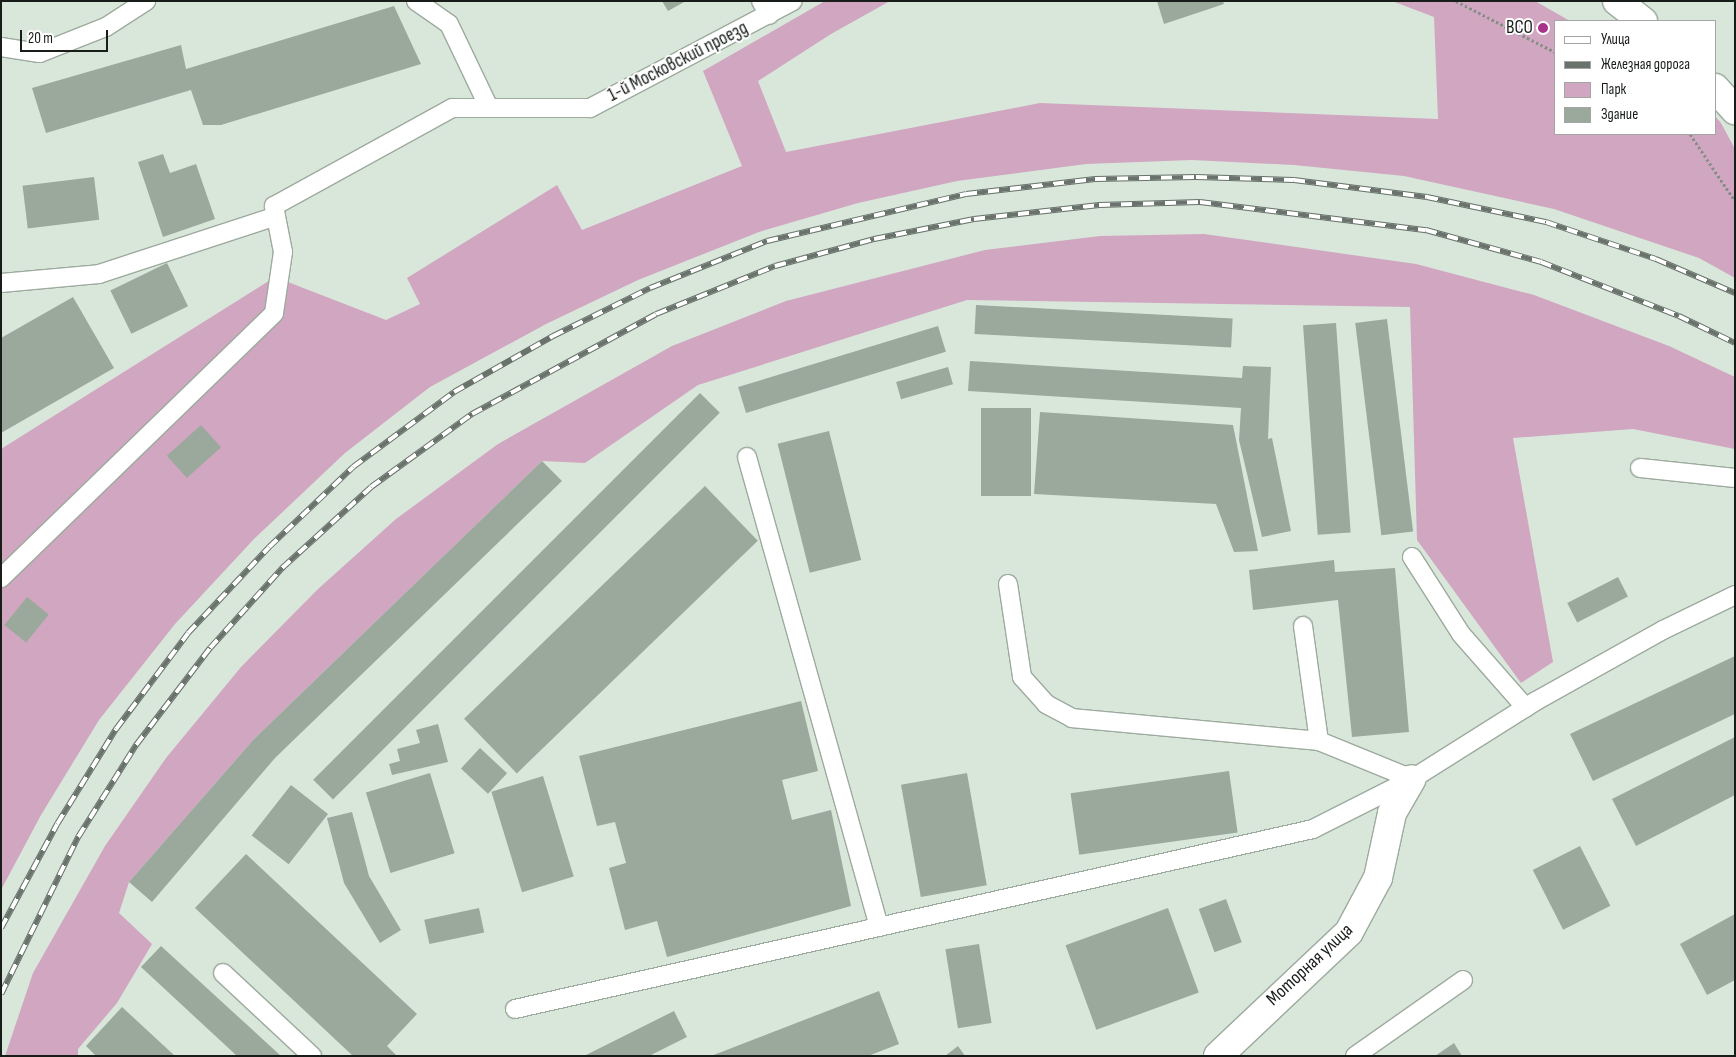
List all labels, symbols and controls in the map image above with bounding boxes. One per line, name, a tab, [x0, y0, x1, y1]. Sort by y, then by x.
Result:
street label: 1-й Московский проезд	[604, 17, 752, 107]
place label: ВСО	[1506, 17, 1533, 39]
scale bar	[22, 20, 110, 52]
legend	[1554, 20, 1716, 135]
marker: ВСО	[1537, 22, 1549, 34]
text: 20 m	[28, 29, 53, 48]
text: Улица	[1601, 30, 1630, 49]
text: Железная дорога	[1601, 55, 1690, 74]
text: Парк	[1601, 80, 1626, 99]
text: Здание	[1601, 105, 1638, 124]
street label: Моторная улица	[1262, 919, 1358, 1011]

